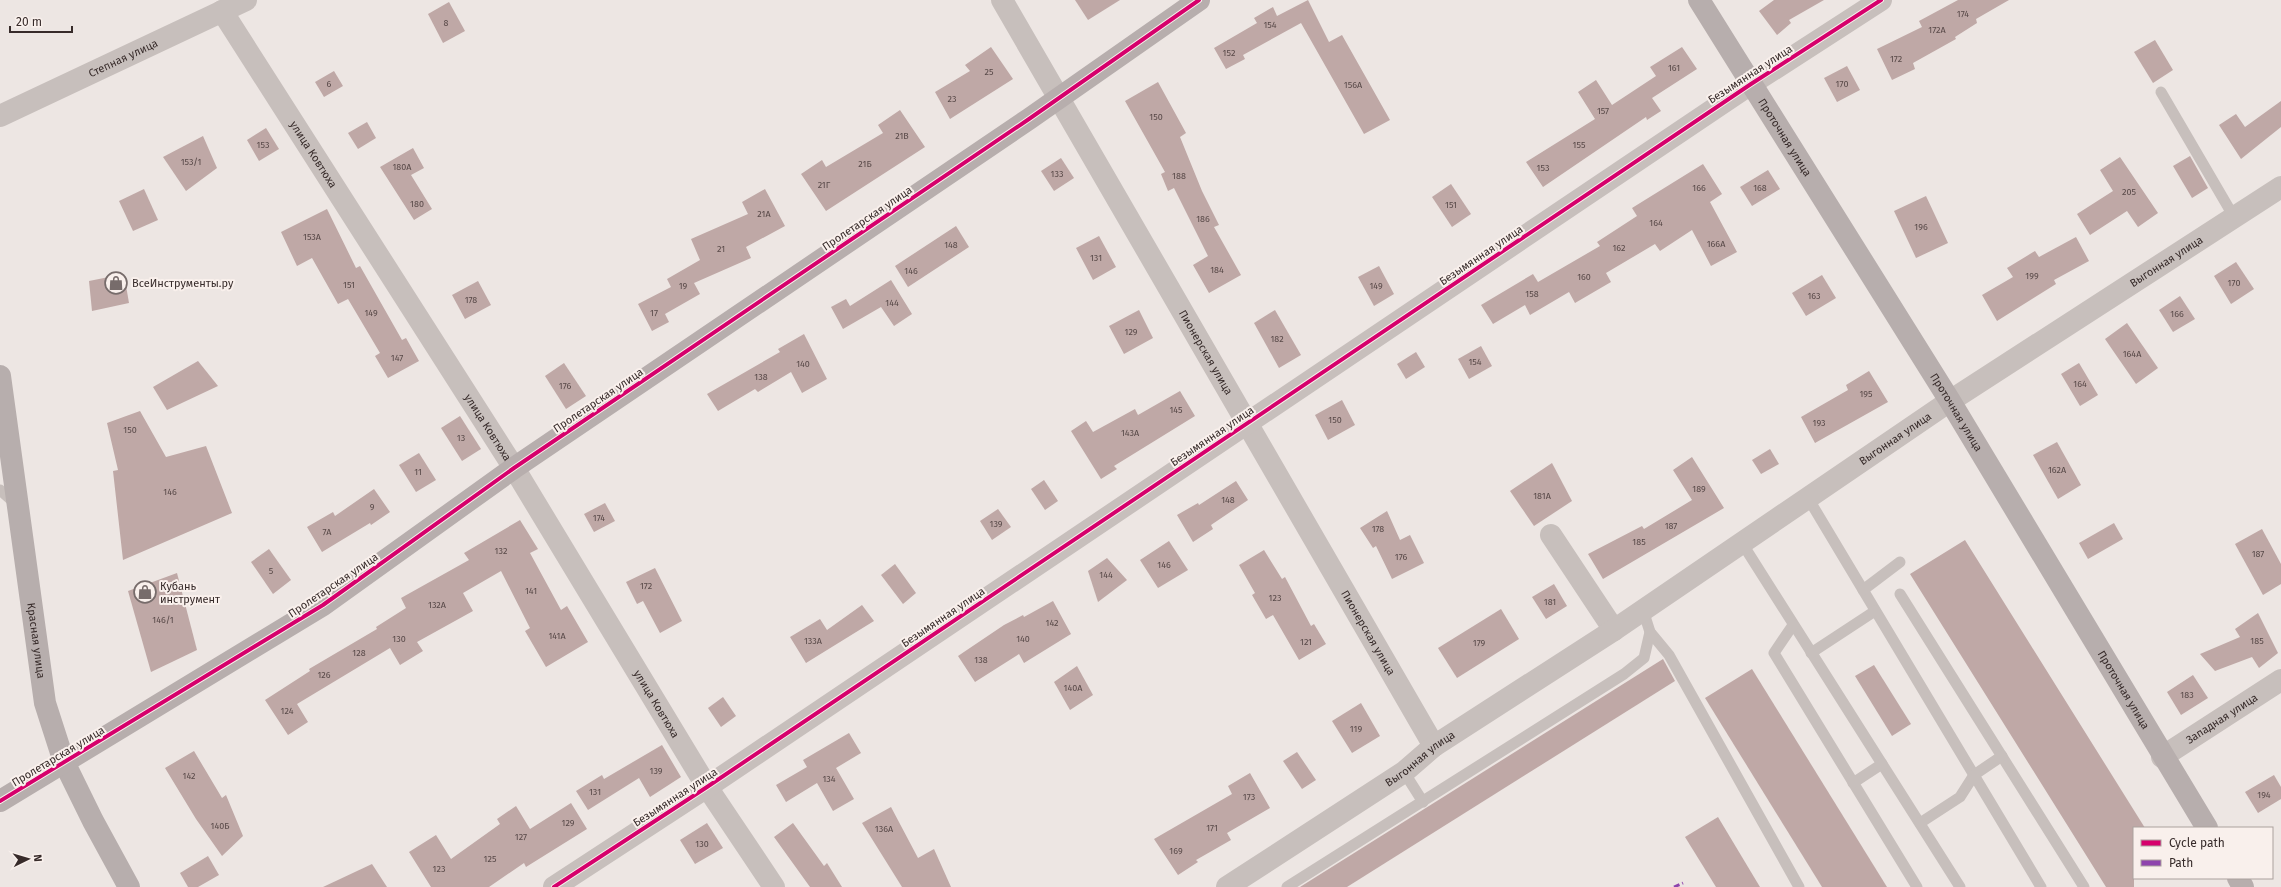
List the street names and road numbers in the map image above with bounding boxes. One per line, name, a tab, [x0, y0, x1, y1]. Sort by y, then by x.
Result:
street label: Степная улица	[87, 37, 160, 80]
street label: Безымянная улица	[1706, 42, 1795, 106]
street label: Проточная улица	[1755, 96, 1814, 179]
street label: улица Ковтюха	[287, 119, 339, 190]
street label: Пролетарская улица	[820, 183, 915, 253]
street label: Безымянная улица	[1437, 223, 1525, 288]
street label: Выгонная улица	[2128, 233, 2205, 290]
street label: Пионерская улица	[1176, 308, 1235, 397]
street label: Пролетарская улица	[551, 365, 646, 435]
street label: Проточная улица	[1927, 371, 1985, 454]
street label: улица Ковтюха	[461, 392, 514, 464]
street label: Безымянная улица	[1168, 404, 1256, 469]
street label: Выгонная улица	[1857, 410, 1934, 468]
street label: Пролетарская улица	[286, 550, 381, 620]
street label: Безымянная улица	[899, 585, 987, 650]
street label: Пионерская улица	[1338, 588, 1398, 678]
street label: Красная улица	[24, 602, 48, 679]
street label: Проточная улица	[2095, 648, 2152, 732]
street label: улица Ковтюха	[631, 668, 682, 740]
street label: Западная улица	[2184, 691, 2260, 747]
street label: Пролетарская улица	[10, 724, 107, 789]
street label: Выгонная улица	[1383, 728, 1457, 789]
street label: Безымянная улица	[631, 765, 720, 829]

